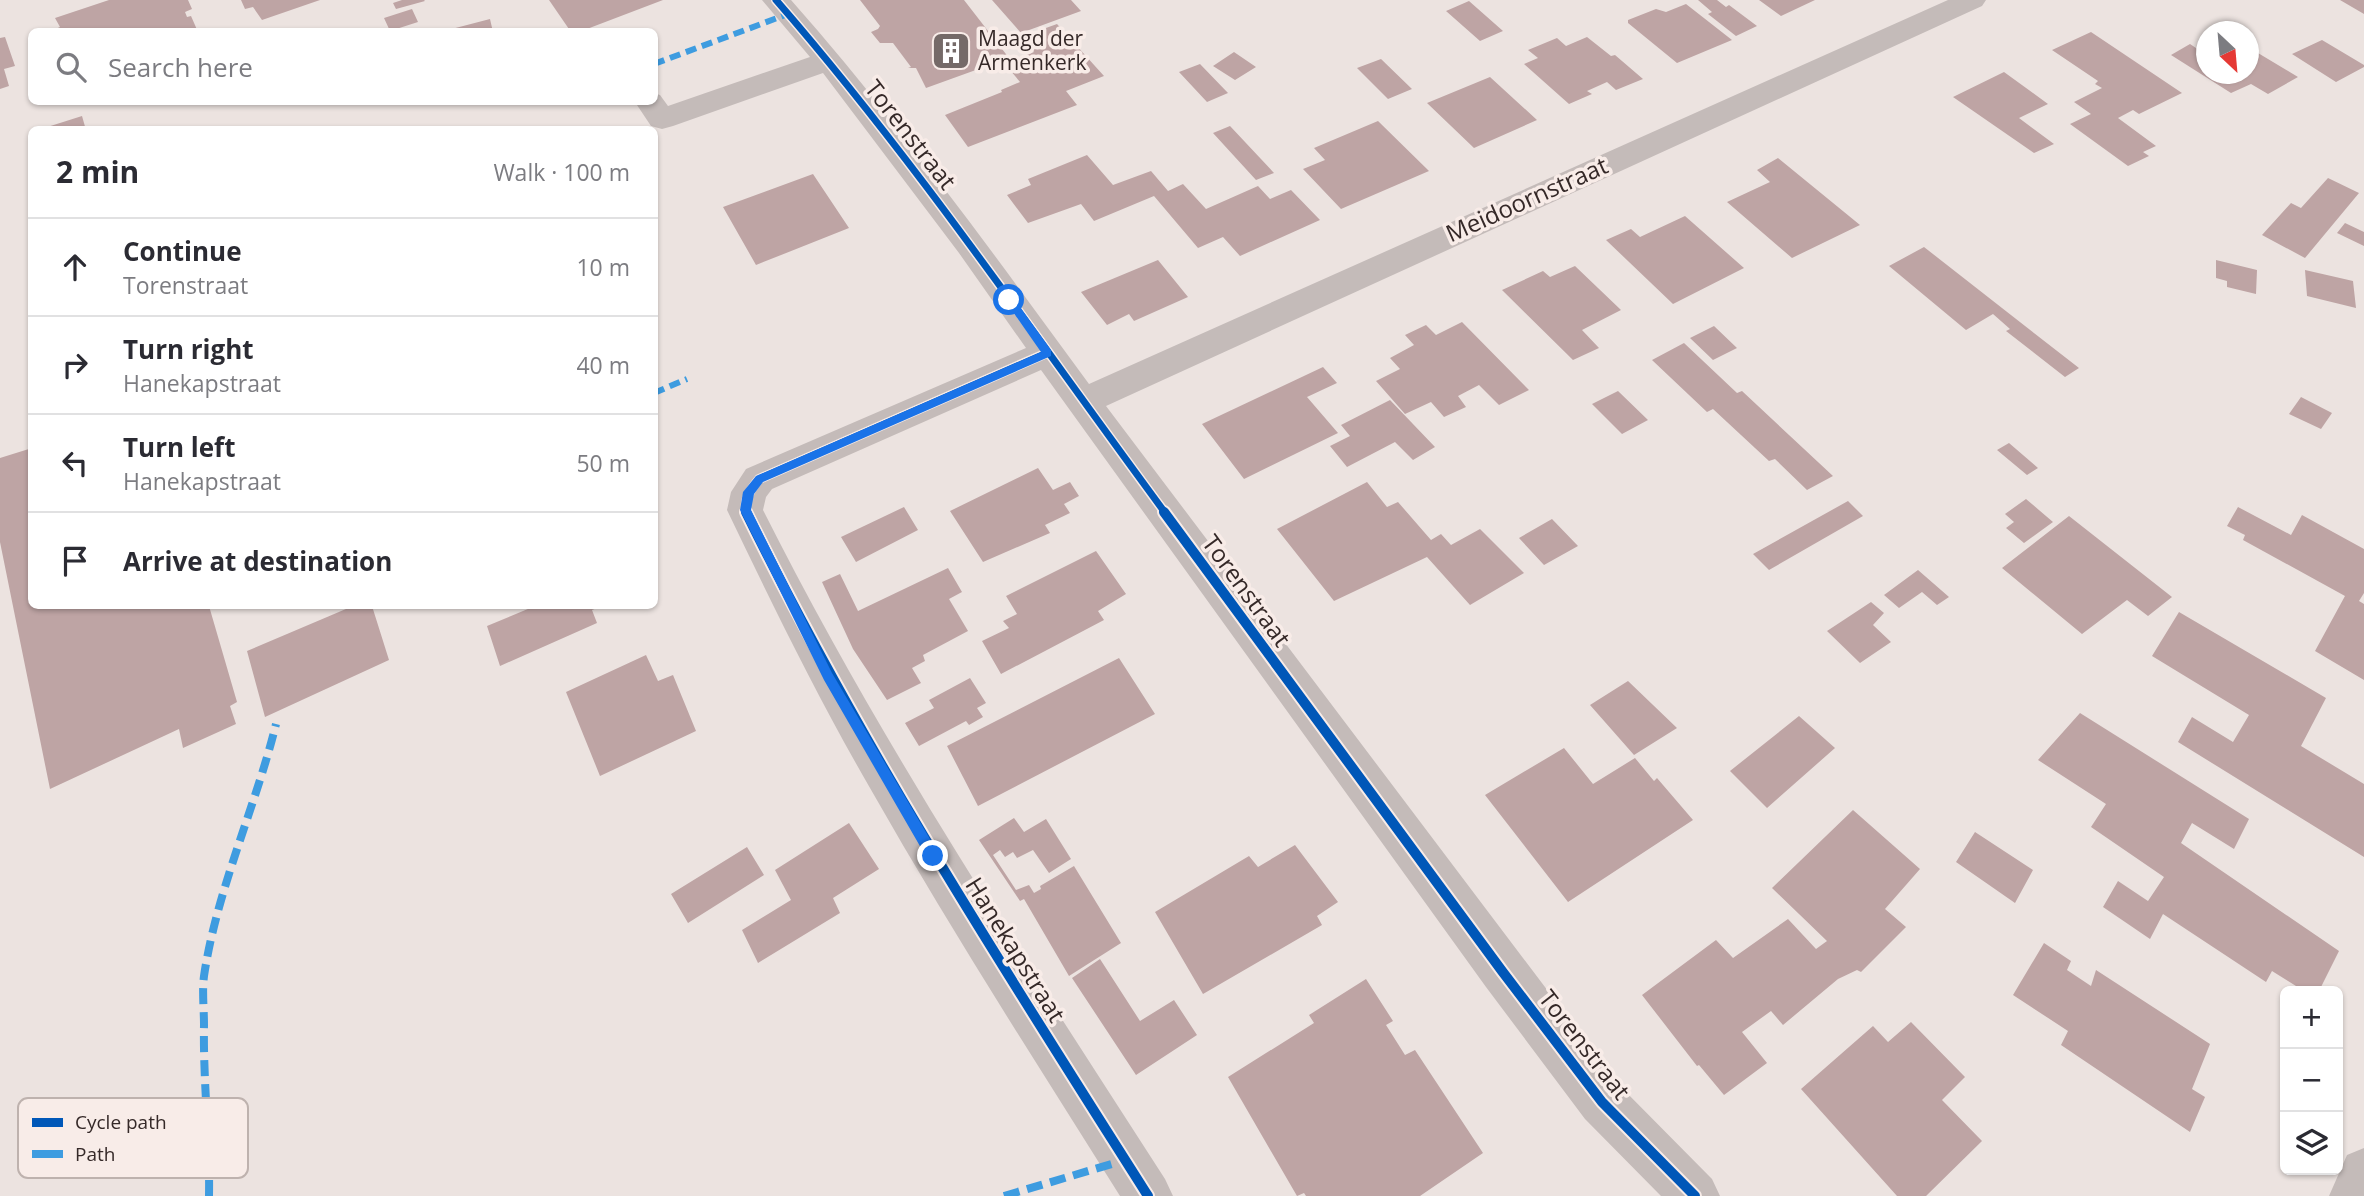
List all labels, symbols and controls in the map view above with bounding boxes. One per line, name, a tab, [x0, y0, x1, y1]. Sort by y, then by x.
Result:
north arrow	[2196, 21, 2259, 84]
place label: Maagd der Armenkerk	[978, 24, 1086, 76]
search box	[28, 28, 658, 105]
building icon: Maagd der Armenkerk	[930, 30, 972, 72]
icon: search	[52, 48, 90, 86]
text: Search here	[108, 49, 253, 85]
street label: Torenstraat	[858, 72, 964, 196]
street label: Meidoornstraat	[1440, 148, 1613, 249]
text: 2 min	[56, 151, 139, 192]
text: Walk · 100 m	[493, 156, 630, 188]
text: Continue	[123, 233, 242, 269]
icon: ahead	[56, 248, 94, 286]
text: 10 m	[576, 251, 630, 283]
text: Torenstraat	[123, 269, 248, 301]
route start	[993, 284, 1024, 315]
text: Turn right	[123, 331, 254, 367]
icon: right	[56, 346, 94, 384]
text: 40 m	[576, 349, 630, 381]
text: Hanekapstraat	[123, 367, 281, 399]
text: Turn left	[123, 429, 235, 465]
icon: left	[56, 444, 94, 482]
text: 50 m	[576, 447, 630, 479]
text: Hanekapstraat	[123, 465, 281, 497]
street label: Torenstraat	[1195, 528, 1299, 653]
icon: arrive	[56, 542, 94, 580]
text: Arrive at destination	[123, 543, 392, 579]
route end	[917, 840, 948, 871]
street label: Hanekapstraat	[959, 871, 1074, 1028]
street label: Torenstraat	[1532, 982, 1638, 1106]
map controls	[2280, 986, 2343, 1175]
button: +	[2280, 986, 2343, 1049]
button: −	[2280, 1049, 2343, 1112]
legend	[18, 1098, 248, 1178]
text: Cycle path	[75, 1109, 167, 1135]
button: layers	[2280, 1112, 2343, 1175]
text: Path	[75, 1141, 115, 1167]

